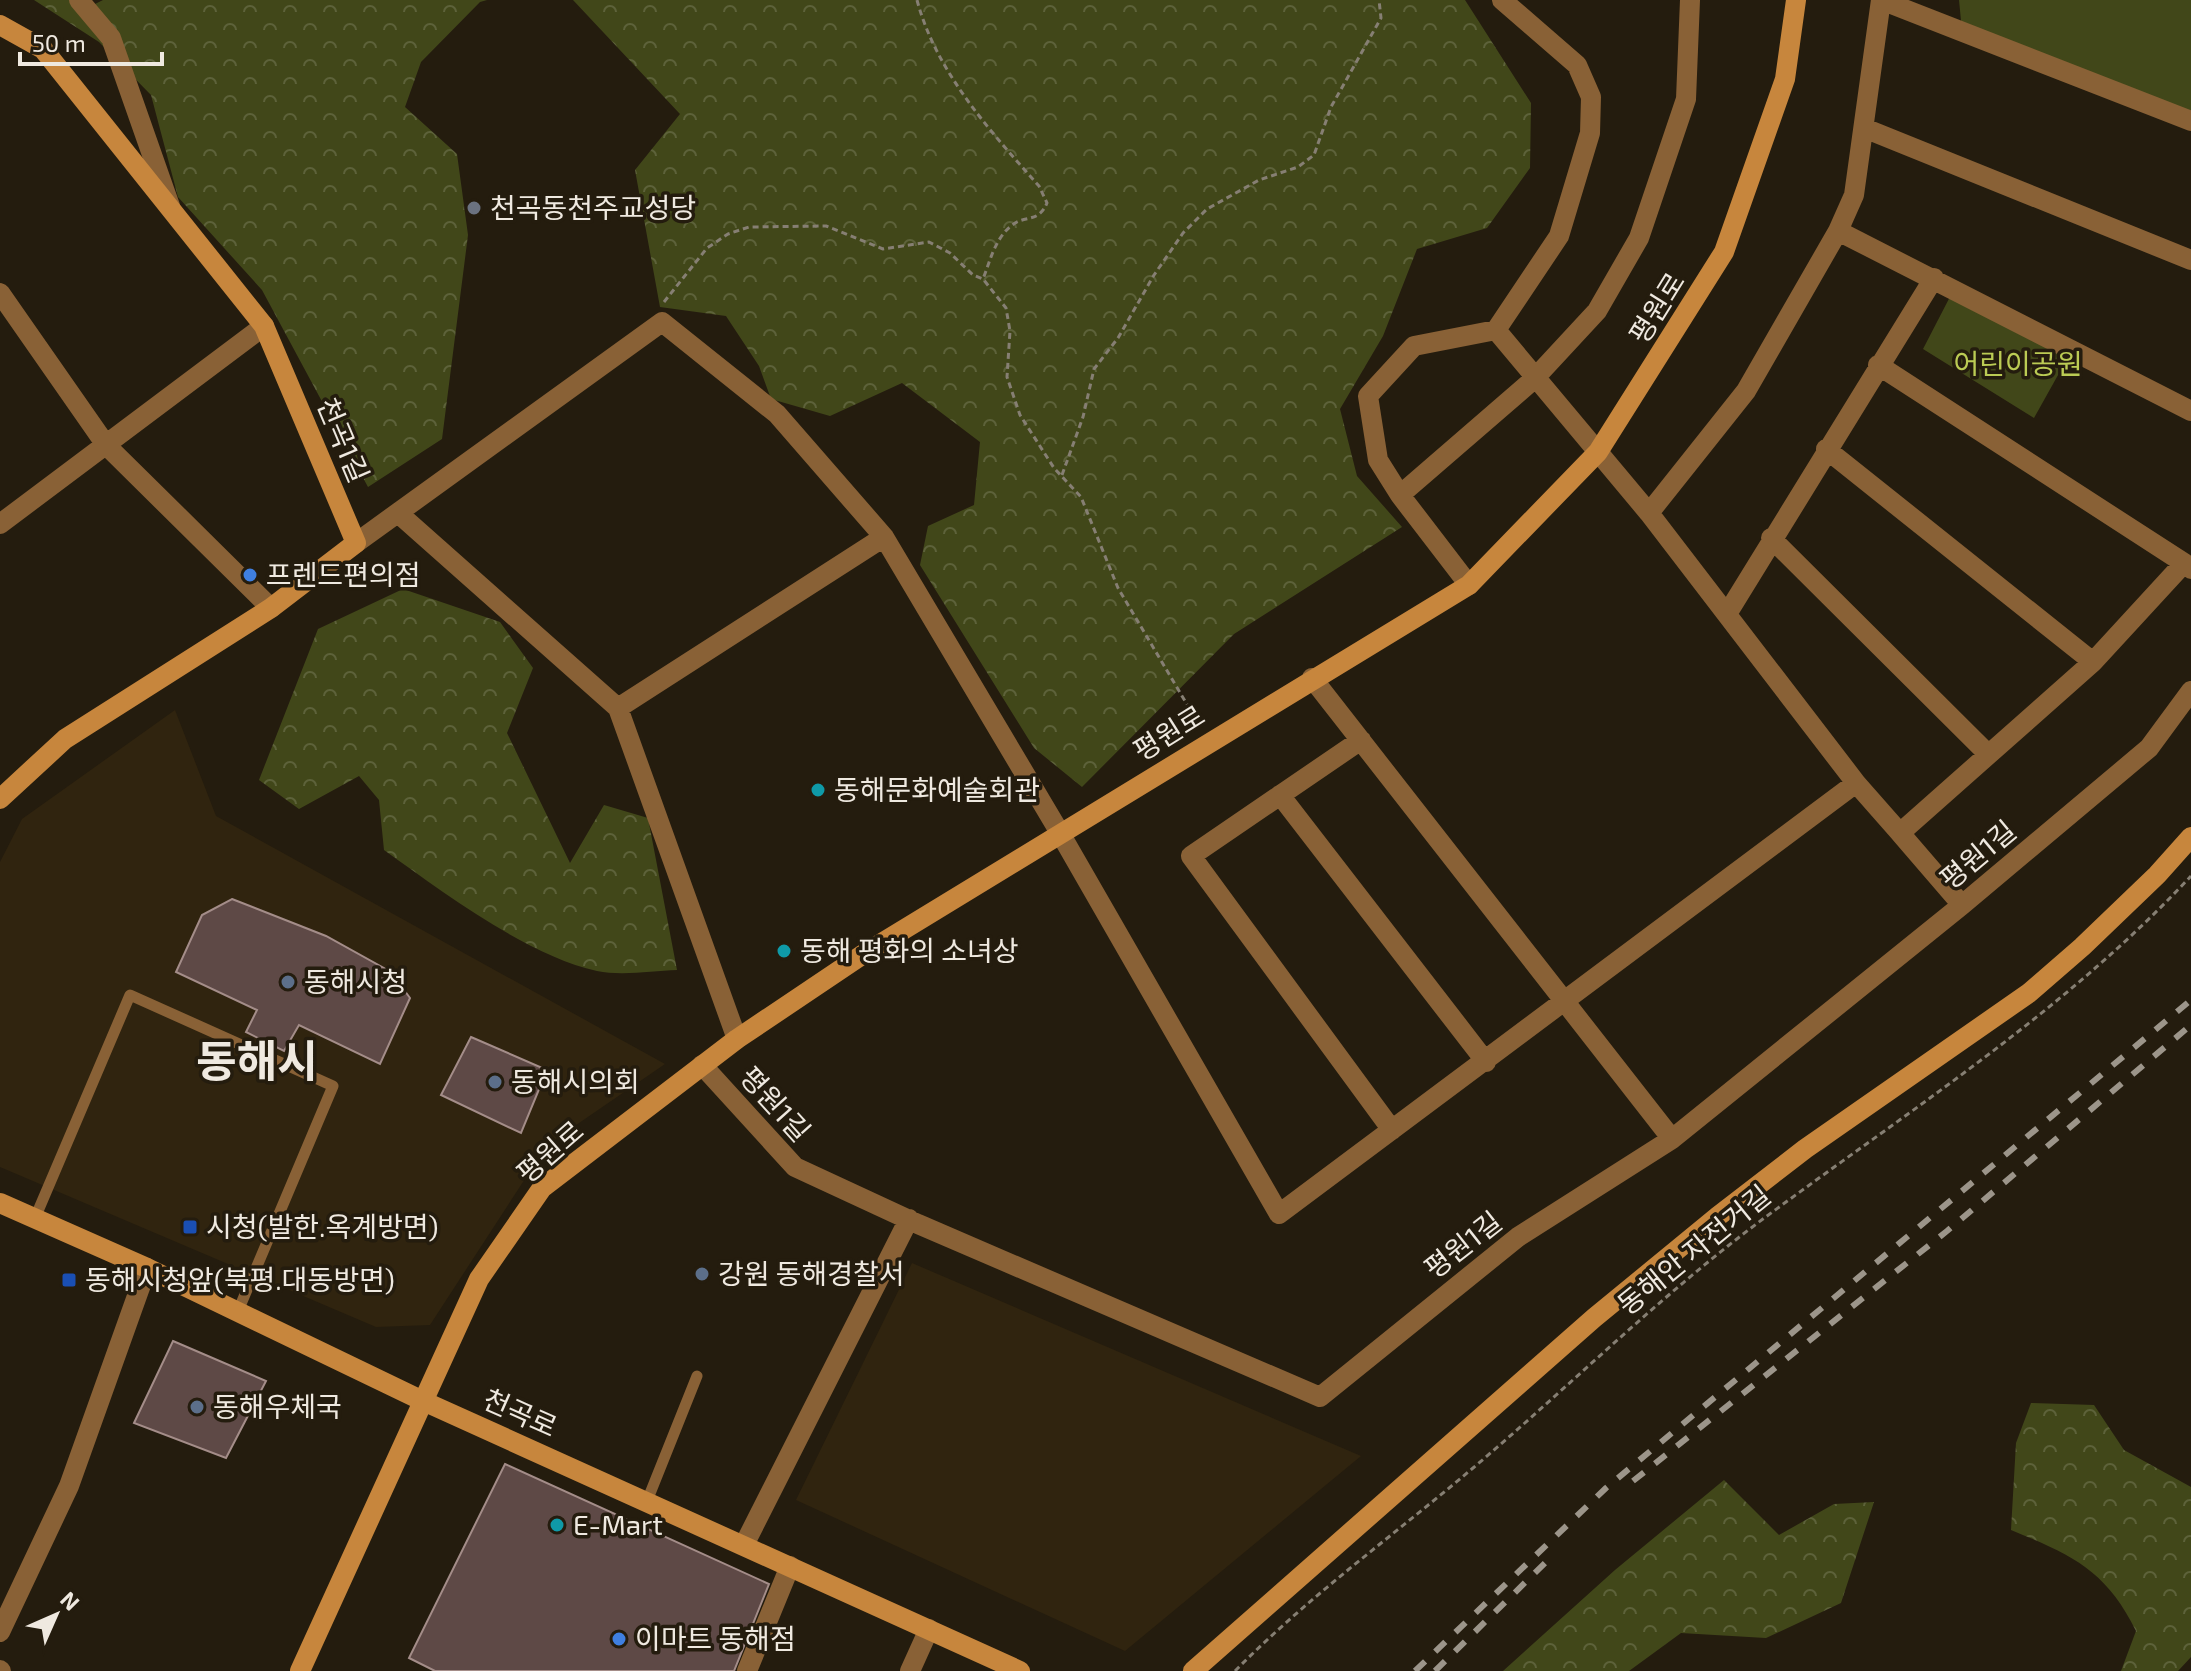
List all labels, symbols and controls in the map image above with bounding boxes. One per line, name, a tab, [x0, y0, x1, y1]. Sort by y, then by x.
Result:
scale bar	[20, 16, 162, 66]
text: 50 m	[32, 28, 86, 57]
place label: 천곡동천주교성당	[490, 190, 696, 224]
marker: 천곡동천주교성당	[465, 199, 483, 217]
street label: 평원로	[1621, 266, 1691, 349]
park label: 어린이공원	[1954, 346, 2082, 380]
street label: 천곡1길	[311, 392, 377, 487]
place label: 프렌드편의점	[266, 557, 421, 591]
marker: 프렌드편의점	[241, 566, 259, 584]
street label: 평원로	[1127, 697, 1210, 767]
place label: 동해문화예술회관	[834, 772, 1040, 806]
marker: 동해문화예술회관	[809, 781, 827, 799]
street label: 평원1길	[1933, 813, 2022, 896]
place label: 동해 평화의 소녀상	[800, 933, 1019, 967]
marker: 동해 평화의 소녀상	[775, 942, 793, 960]
place label: 동해시청	[304, 964, 407, 998]
marker: 동해시청	[279, 973, 297, 991]
district label: 동해시	[196, 1033, 318, 1086]
street label: 평원1길	[734, 1059, 818, 1148]
place label: 동해시의회	[511, 1064, 640, 1098]
marker: 동해시의회	[486, 1073, 504, 1091]
street label: 평원로	[509, 1113, 590, 1189]
street label: 동해안 자전거길	[1610, 1177, 1777, 1321]
street label: 평원1길	[1417, 1204, 1508, 1285]
place label: 시청(발한.옥계방면)	[206, 1209, 439, 1243]
marker: 시청(발한.옥계방면)	[181, 1218, 199, 1236]
place label: 강원 동해경찰서	[718, 1256, 905, 1290]
place label: 동해시청앞(북평.대동방면)	[85, 1262, 395, 1296]
marker: 강원 동해경찰서	[693, 1265, 711, 1283]
marker: 동해시청앞(북평.대동방면)	[60, 1271, 78, 1289]
street label: 천곡로	[478, 1381, 563, 1443]
place label: 동해우체국	[213, 1389, 342, 1423]
marker: 동해우체국	[188, 1398, 206, 1416]
place label: E-Mart	[573, 1507, 663, 1541]
marker: E-Mart	[548, 1516, 566, 1534]
north arrow	[16, 1575, 96, 1655]
text: N	[56, 1585, 86, 1615]
place label: 이마트 동해점	[635, 1621, 796, 1655]
marker: 이마트 동해점	[610, 1630, 628, 1648]

